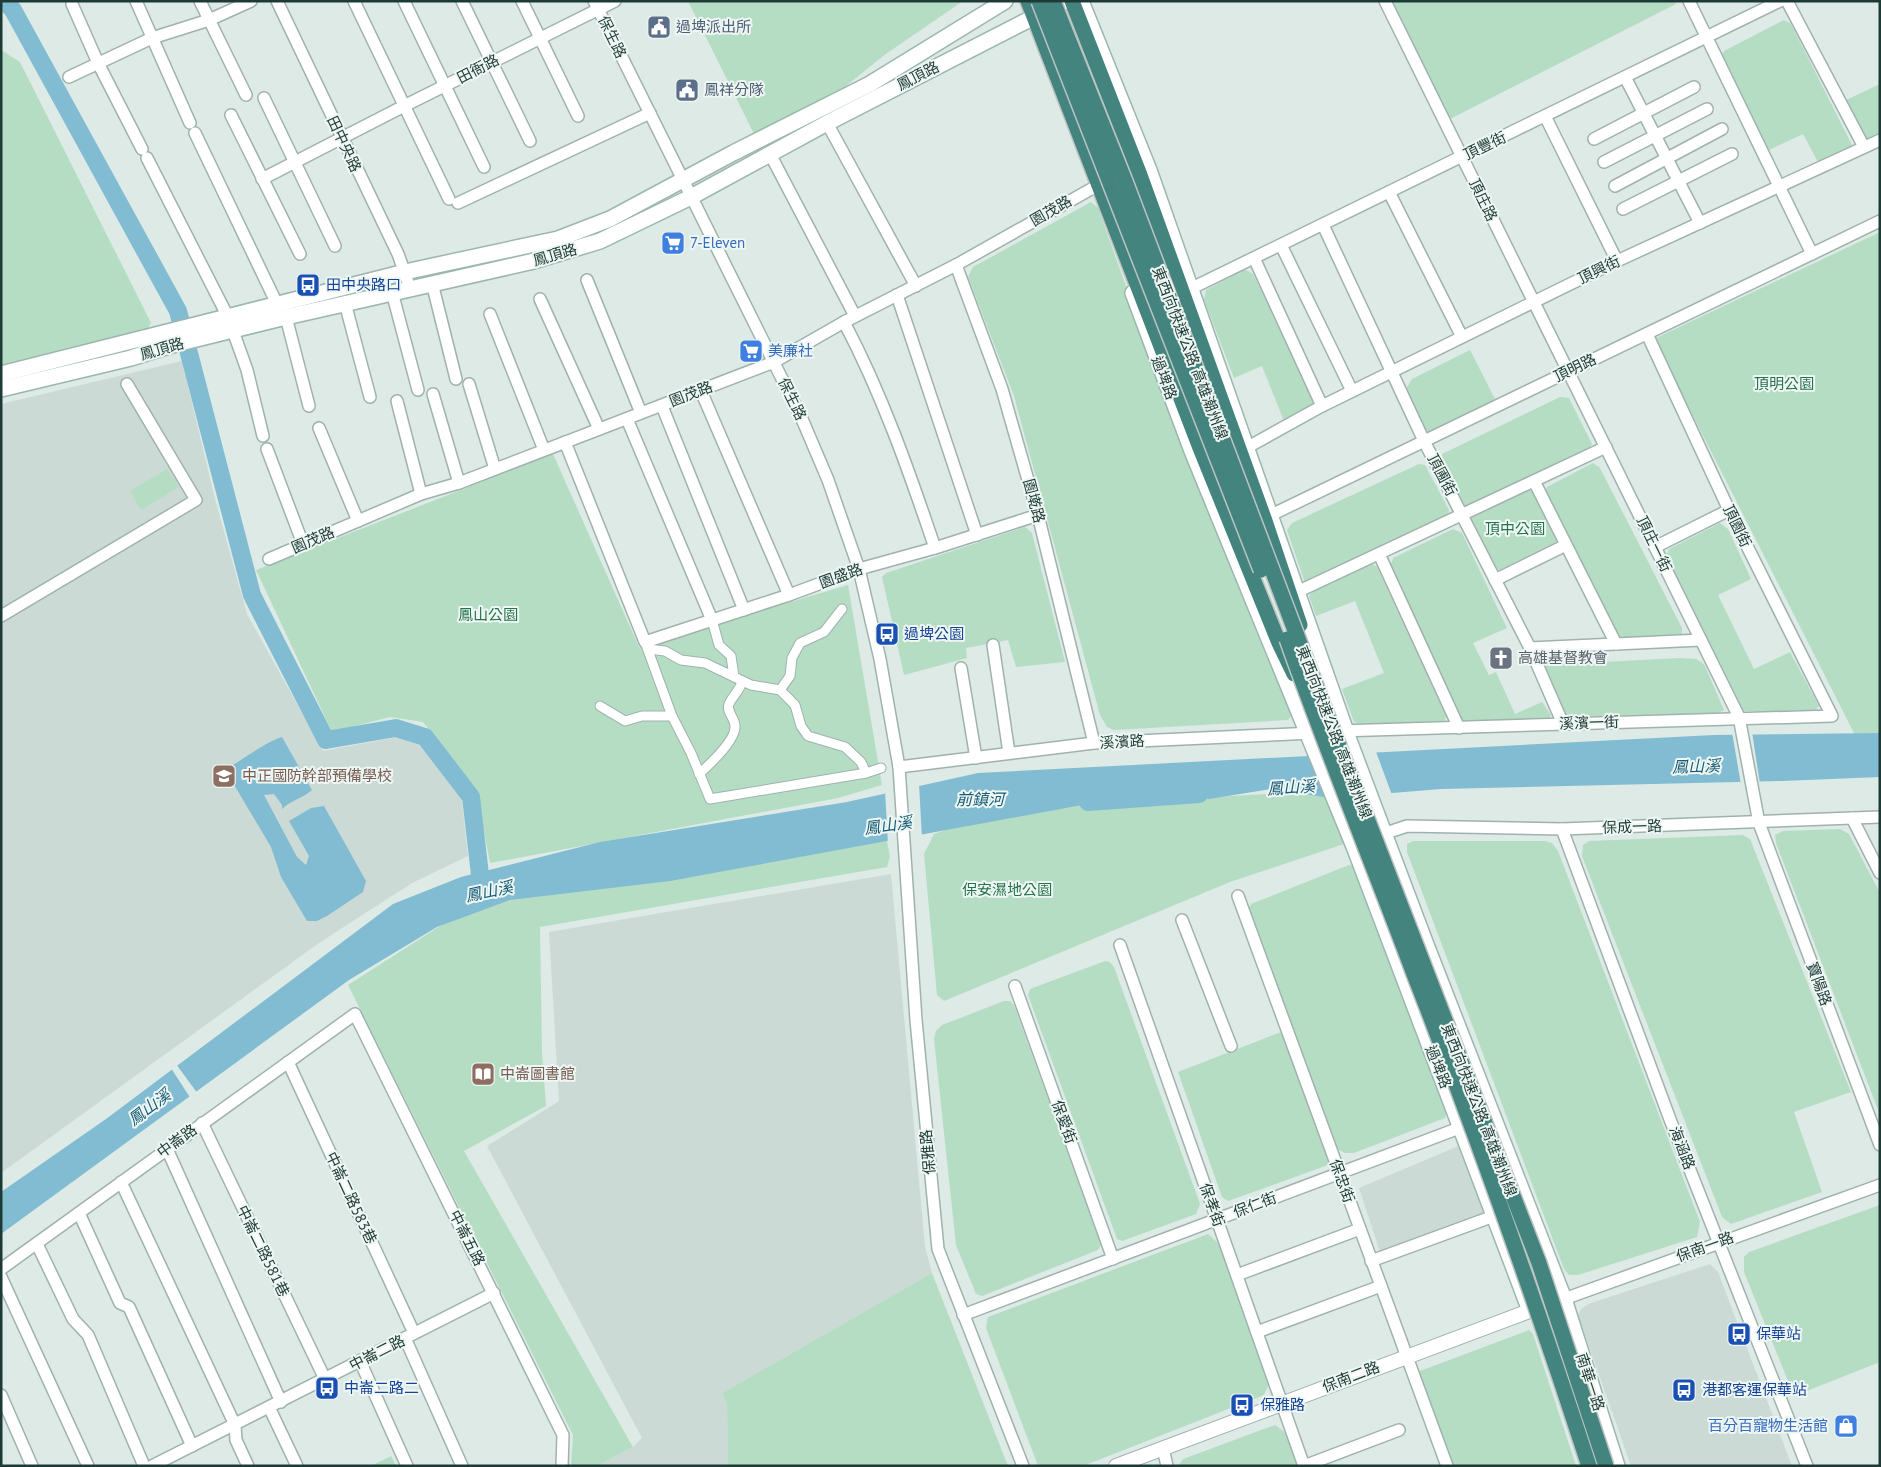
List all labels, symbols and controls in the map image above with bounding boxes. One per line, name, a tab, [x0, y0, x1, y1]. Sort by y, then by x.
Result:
street label: 保生路	[594, 12, 631, 61]
public building icon: 過埤派出所	[646, 14, 672, 40]
place label: 過埤派出所	[676, 17, 751, 36]
street label: 田衙路	[453, 50, 502, 87]
street label: 鳳頂路	[893, 57, 942, 94]
public building icon: 鳳祥分隊	[674, 77, 700, 103]
place label: 鳳祥分隊	[704, 80, 764, 99]
street label: 田中央路	[323, 113, 366, 175]
street label: 頂豐街	[1460, 127, 1509, 164]
street label: 頂庄路	[1465, 175, 1502, 224]
street label: 園茂路	[1027, 191, 1075, 230]
supermarket icon: 7-Eleven	[660, 230, 686, 256]
place label: 7-Eleven	[690, 233, 745, 252]
street label: 鳳頂路	[531, 239, 579, 270]
street label: 頂興街	[1574, 251, 1623, 288]
street label: 東西向快速公路 高雄潮州線	[1149, 264, 1232, 442]
bus stop icon: 田中央路口	[295, 272, 321, 298]
place label: 田中央路口	[326, 275, 401, 294]
street label: 鳳頂路	[138, 333, 186, 364]
supermarket icon: 美廉社	[738, 338, 764, 364]
place label: 美廉社	[768, 341, 813, 360]
street label: 頂明路	[1550, 349, 1599, 386]
street label: 過埤路	[1148, 353, 1181, 402]
street label: 保生路	[774, 374, 811, 423]
park label: 頂明公園	[1754, 374, 1814, 393]
street label: 園茂路	[666, 377, 715, 410]
street label: 頂圃街	[1423, 450, 1461, 499]
street label: 園墘路	[1019, 477, 1049, 525]
street label: 頂園街	[1719, 501, 1756, 550]
street label: 頂庄一街	[1633, 513, 1676, 575]
park label: 頂中公園	[1485, 519, 1545, 538]
street label: 園茂路	[288, 522, 337, 557]
street label: 園盛路	[816, 559, 865, 592]
park label: 鳳山公園	[458, 605, 518, 624]
bus stop icon: 過埤公園	[874, 621, 900, 647]
place label: 過埤公園	[904, 624, 964, 643]
street label: 東西向快速公路 高雄潮州線	[1293, 643, 1376, 821]
church icon: 高雄基督教會	[1488, 645, 1514, 671]
place label: 高雄基督教會	[1518, 648, 1608, 667]
street label: 溪濱一街	[1559, 712, 1619, 733]
street label: 溪濱路	[1099, 731, 1145, 752]
water label: 鳳山溪	[1672, 755, 1722, 777]
school or university icon: 中正國防幹部預備學校	[211, 763, 237, 789]
place label: 中正國防幹部預備學校	[242, 766, 392, 785]
water label: 鳳山溪	[1266, 775, 1318, 799]
water label: 前鎮河	[956, 789, 1007, 809]
water label: 鳳山溪	[863, 811, 915, 838]
street label: 保成一路	[1602, 816, 1662, 837]
water label: 鳳山溪	[463, 876, 517, 906]
park label: 保安濕地公園	[962, 880, 1052, 899]
street label: 寶陽路	[1803, 959, 1836, 1008]
street label: 東西向快速公路 高雄潮州線	[1438, 1021, 1521, 1199]
street label: 過埤路	[1421, 1042, 1456, 1091]
library icon: 中崙圖書館	[470, 1061, 496, 1087]
place label: 中崙圖書館	[500, 1064, 575, 1083]
water label: 鳳山溪	[124, 1083, 176, 1129]
street label: 保愛街	[1048, 1097, 1081, 1146]
street label: 中崙路	[153, 1120, 200, 1162]
street label: 海涵路	[1666, 1123, 1699, 1172]
street label: 保雅路	[916, 1129, 939, 1175]
street label: 中崙二路583巷	[322, 1149, 381, 1247]
street label: 保忠街	[1326, 1156, 1359, 1205]
street label: 保孝街	[1196, 1180, 1229, 1229]
street label: 保仁街	[1230, 1188, 1279, 1221]
street label: 中崙二路581巷	[233, 1202, 294, 1300]
street label: 中崙五路	[445, 1207, 490, 1269]
street label: 保南一路	[1673, 1227, 1736, 1266]
bus stop icon: 保華站	[1726, 1321, 1752, 1347]
place label: 保華站	[1756, 1324, 1801, 1343]
street label: 中崙二路	[346, 1330, 408, 1375]
street label: 南華一路	[1572, 1350, 1609, 1413]
street label: 保南二路	[1319, 1357, 1382, 1396]
bus stop icon: 中崙二路二	[314, 1375, 340, 1401]
bus stop icon: 港都客運保華站	[1671, 1377, 1697, 1403]
place label: 中崙二路二	[344, 1378, 419, 1397]
place label: 港都客運保華站	[1702, 1380, 1807, 1399]
bus stop icon: 保雅路	[1229, 1392, 1255, 1418]
place label: 保雅路	[1260, 1395, 1305, 1414]
shop icon: 百分百寵物生活館	[1833, 1413, 1859, 1439]
place label: 百分百寵物生活館	[1708, 1416, 1828, 1435]

